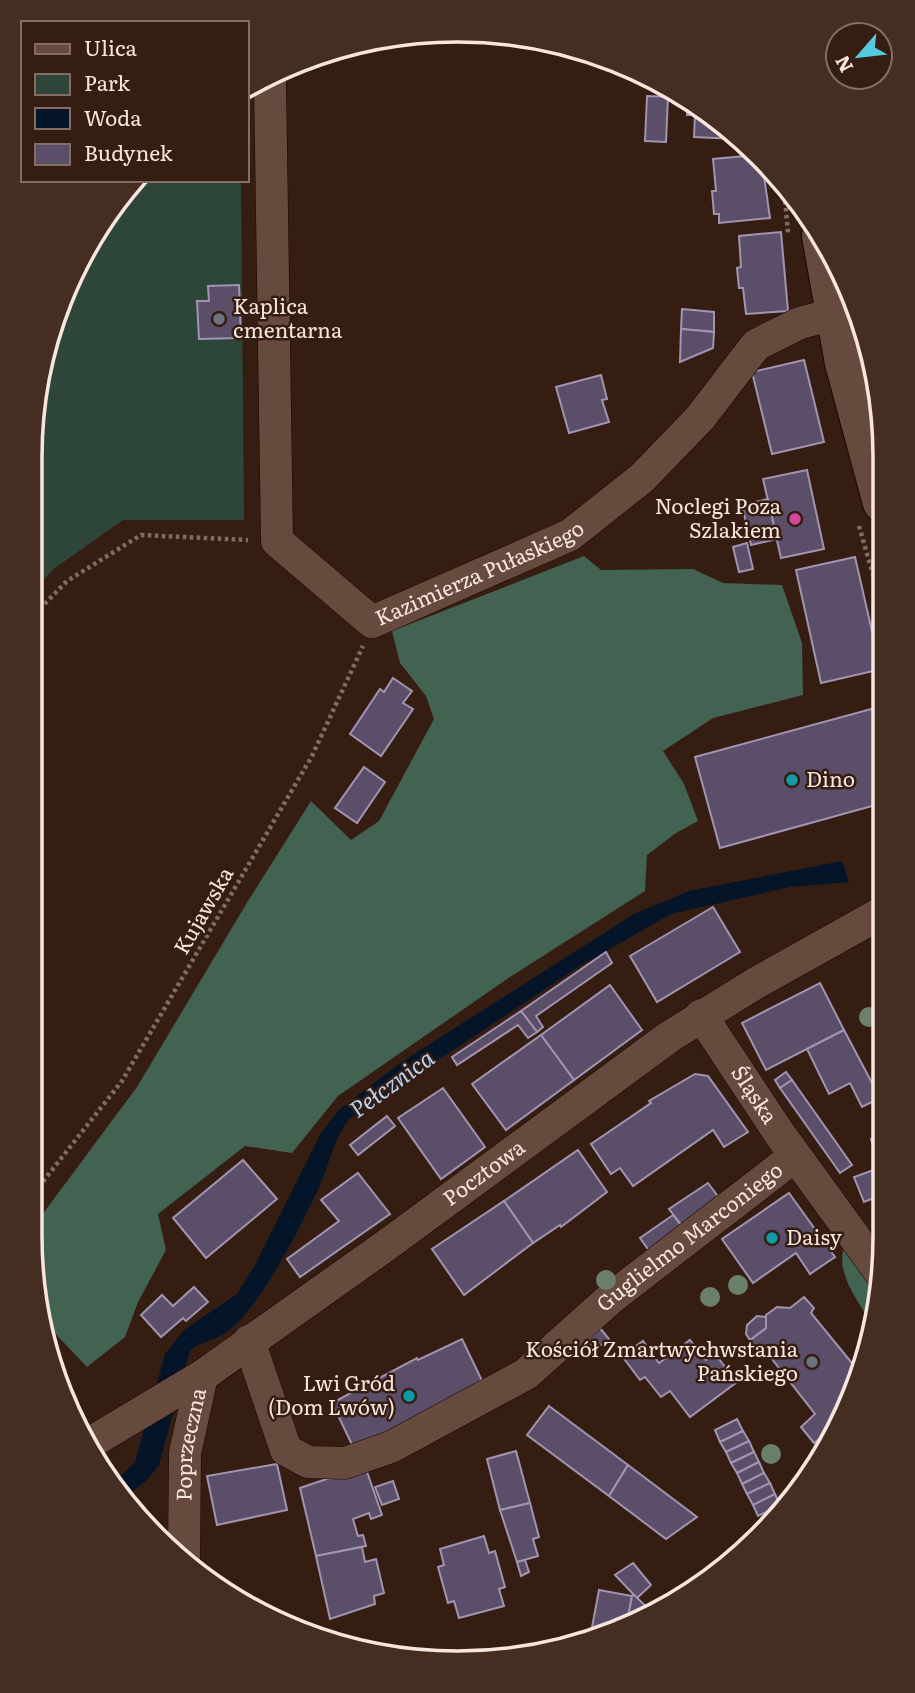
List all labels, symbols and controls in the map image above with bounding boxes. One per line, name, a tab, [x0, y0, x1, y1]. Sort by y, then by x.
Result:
legend	[21, 21, 248, 182]
north arrow	[824, 21, 894, 91]
text: Ulica	[84, 31, 138, 62]
text: N	[827, 51, 859, 78]
text: Park	[84, 66, 130, 97]
text: Woda	[84, 101, 142, 132]
text: Budynek	[84, 136, 173, 167]
place label: Kaplica cmentarna	[233, 289, 343, 344]
marker: Kaplica cmentarna	[211, 311, 227, 327]
place label: Noclegi Poza Szlakiem	[655, 489, 782, 544]
marker: Noclegi Poza Szlakiem	[787, 511, 803, 527]
street label: Kazimierza Pułaskiego	[370, 512, 590, 632]
place label: Dino	[806, 762, 855, 793]
marker: Dino	[784, 772, 800, 788]
street label: Kujawska	[164, 860, 240, 959]
water label: Pełcznica	[341, 1040, 440, 1125]
street label: Śląska	[725, 1058, 787, 1130]
street label: Pocztowa	[435, 1130, 531, 1212]
street label: Guglielmo Marconiego	[588, 1153, 788, 1317]
place label: Daisy	[786, 1220, 843, 1251]
marker: Daisy	[764, 1230, 780, 1246]
place label: Kościół Zmartwychwstania Pańskiego	[525, 1332, 799, 1387]
marker: Kościół Zmartwychwstania Pańskiego	[804, 1354, 820, 1370]
place label: Lwi Gród (Dom Lwów)	[268, 1366, 395, 1421]
street label: Poprzeczna	[167, 1384, 212, 1501]
marker: Lwi Gród (Dom Lwów)	[401, 1388, 417, 1404]

